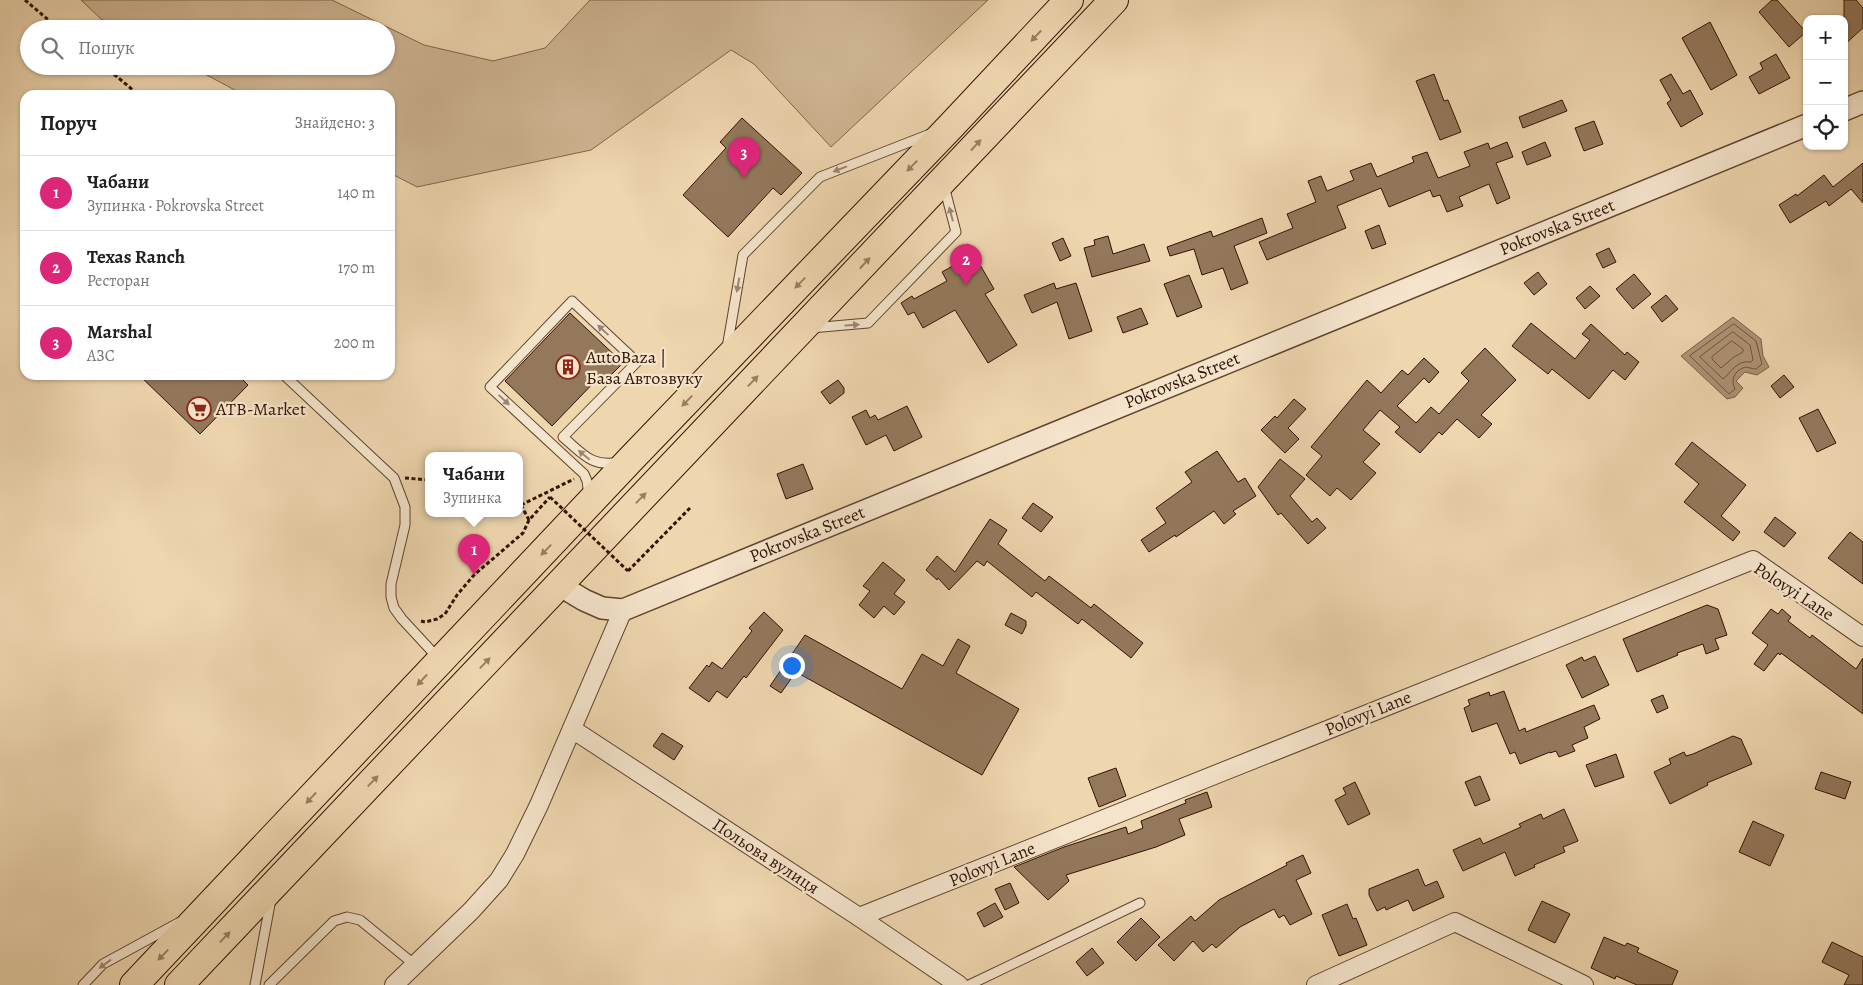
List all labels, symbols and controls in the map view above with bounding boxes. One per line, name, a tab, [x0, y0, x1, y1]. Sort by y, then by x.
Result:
map controls	[1803, 15, 1848, 150]
button: +	[1803, 15, 1848, 60]
search box	[20, 20, 395, 75]
one-way arrow	[1030, 29, 1042, 41]
icon: search	[38, 34, 66, 62]
text: Пошук	[78, 35, 135, 61]
button: −	[1803, 60, 1848, 105]
button: locate	[1803, 105, 1848, 150]
text: Поруч	[40, 109, 97, 137]
text: Знайдено: 3	[294, 112, 375, 134]
pin: 3	[728, 137, 760, 178]
one-way arrow	[970, 139, 982, 151]
one-way arrow	[906, 160, 918, 172]
one-way arrow	[832, 165, 847, 173]
text: Чабани	[87, 169, 149, 195]
text: 1	[53, 182, 59, 204]
text: 140 m	[337, 182, 375, 204]
street label: Pokrovska Street	[1496, 193, 1618, 261]
text: Зупинка · Pokrovska Street	[87, 195, 264, 217]
one-way arrow	[947, 206, 955, 221]
text: Texas Ranch	[87, 244, 185, 270]
pin: 2	[950, 244, 982, 285]
text: 2	[52, 257, 60, 279]
text: 170 m	[338, 257, 375, 279]
one-way arrow	[859, 257, 871, 269]
text: Ресторан	[87, 270, 150, 292]
one-way arrow	[794, 277, 806, 289]
one-way arrow	[733, 278, 741, 294]
text: Marshal	[87, 319, 152, 345]
one-way arrow	[844, 320, 860, 328]
one-way arrow	[597, 324, 609, 336]
text: 3	[53, 332, 59, 354]
text: 200 m	[334, 332, 375, 354]
text: АЗС	[87, 345, 115, 367]
place label: AutoBaza | База Автозвуку	[585, 345, 703, 390]
street label: Pokrovska Street	[1121, 346, 1243, 414]
building icon: AutoBaza | База Автозвуку	[555, 354, 581, 380]
one-way arrow	[747, 375, 759, 387]
one-way arrow	[498, 394, 510, 406]
one-way arrow	[681, 394, 693, 406]
supermarket icon: ATB-Market	[186, 396, 212, 422]
place label: ATB-Market	[215, 397, 306, 421]
one-way arrow	[578, 450, 590, 461]
popup	[425, 452, 523, 517]
text: Чабани	[443, 461, 505, 487]
text: Зупинка	[443, 487, 502, 509]
one-way arrow	[635, 493, 647, 505]
street label: Pokrovska Street	[746, 500, 868, 568]
pin: 1	[458, 534, 490, 575]
one-way arrow	[540, 543, 552, 555]
street label: Polovyi Lane	[1749, 556, 1839, 626]
your location	[779, 653, 805, 679]
one-way arrow	[479, 658, 491, 670]
one-way arrow	[416, 674, 428, 686]
street label: Polovyi Lane	[1321, 685, 1415, 741]
one-way arrow	[367, 775, 379, 787]
one-way arrow	[305, 792, 317, 804]
street label: Польова вулиця	[708, 813, 824, 899]
street label: Polovyi Lane	[945, 836, 1039, 892]
one-way arrow	[219, 931, 231, 943]
one-way arrow	[157, 948, 169, 960]
one-way arrow	[98, 959, 111, 969]

